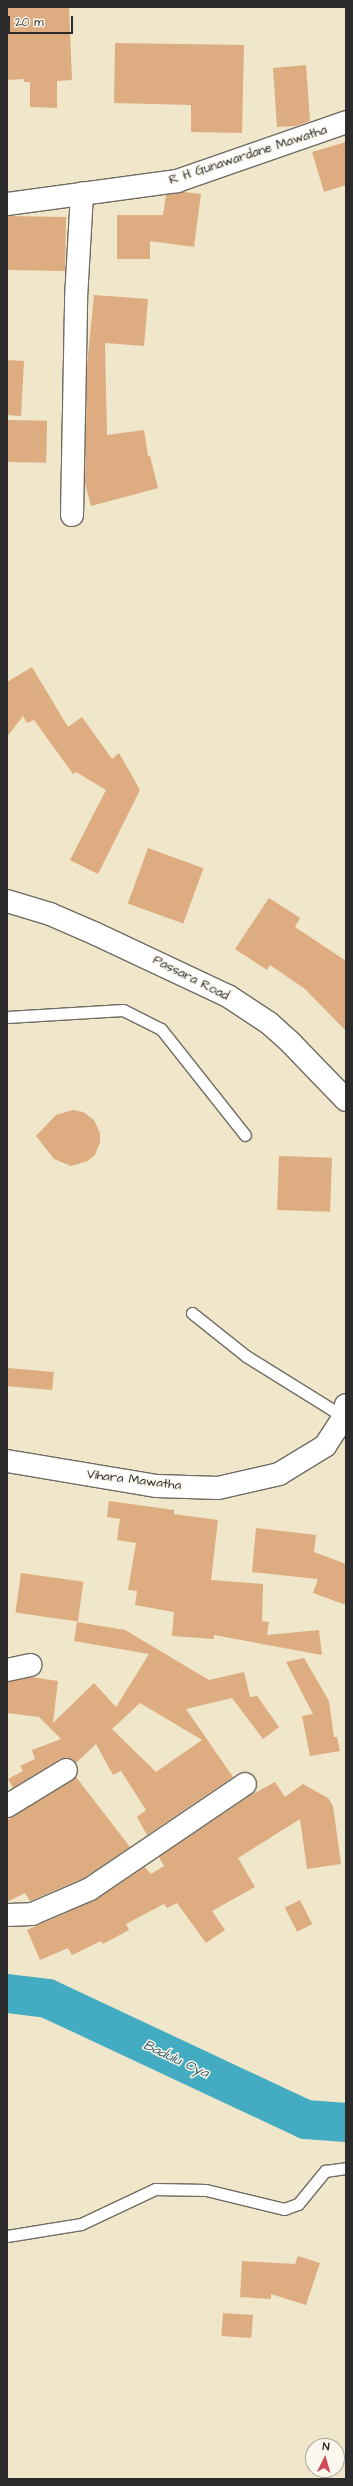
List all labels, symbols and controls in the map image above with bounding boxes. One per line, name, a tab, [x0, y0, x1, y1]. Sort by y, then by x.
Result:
scale bar	[10, 8, 75, 34]
text: 20 m	[15, 14, 44, 31]
street label: R H Gunawardane Mawatha	[167, 122, 329, 188]
street label: Passara Road	[150, 952, 232, 1004]
street label: Vihara Mawatha	[86, 1466, 182, 1494]
water label: Badulu Oya	[141, 2036, 211, 2082]
north arrow	[305, 2438, 345, 2478]
text: N	[322, 2439, 330, 2454]

